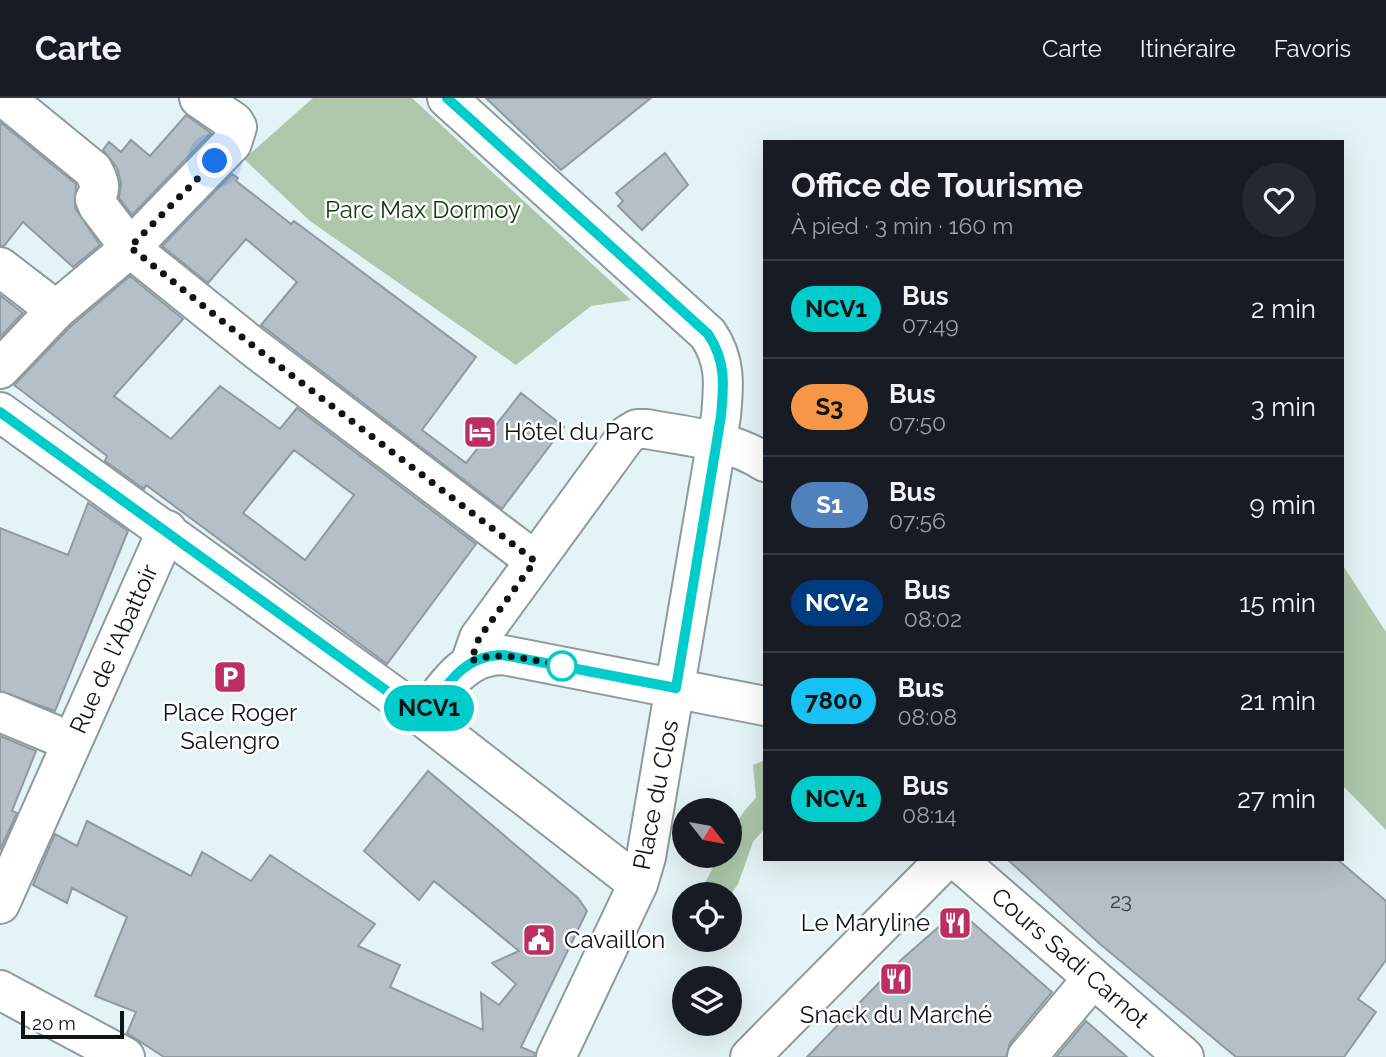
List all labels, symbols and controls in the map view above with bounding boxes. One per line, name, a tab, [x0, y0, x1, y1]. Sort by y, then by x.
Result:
text: Carte	[35, 29, 122, 68]
text: Carte	[1042, 34, 1102, 63]
text: Itinéraire	[1140, 34, 1236, 63]
text: Favoris	[1274, 34, 1351, 63]
your location	[197, 143, 232, 178]
button: heart	[1242, 163, 1316, 237]
text: Office de Tourisme	[791, 166, 1083, 205]
park label: Parc Max Dormoy	[325, 195, 521, 224]
text: À pied · 3 min · 160 m	[791, 212, 1013, 239]
text: Bus	[902, 281, 949, 311]
text: NCV1	[805, 294, 867, 323]
text: 2 min	[1251, 294, 1316, 324]
text: 07:49	[902, 311, 959, 338]
text: Bus	[889, 379, 936, 409]
text: S3	[816, 392, 843, 421]
text: 3 min	[1251, 392, 1316, 422]
text: 07:50	[889, 409, 946, 436]
hotel icon: Hôtel du Parc	[461, 413, 499, 451]
place label: Hôtel du Parc	[504, 417, 654, 446]
text: Bus	[889, 477, 936, 507]
text: S1	[816, 490, 843, 519]
text: 9 min	[1249, 490, 1316, 520]
text: 07:56	[889, 507, 946, 534]
street label: Rue de l'Abattoir	[63, 559, 164, 738]
text: Bus	[904, 575, 950, 605]
text: NCV2	[805, 588, 869, 617]
text: 15 min	[1239, 588, 1316, 618]
text: 08:02	[904, 605, 962, 632]
unlabelled marker	[547, 651, 577, 681]
parking icon: Place Roger Salengro	[211, 658, 249, 696]
text: Bus	[897, 673, 944, 703]
line badge: NCV1	[380, 685, 478, 731]
text: 7800	[805, 686, 862, 715]
text: 21 min	[1240, 686, 1316, 716]
text: NCV1	[398, 693, 460, 722]
place label: Place Roger Salengro	[163, 698, 298, 755]
text: 08:08	[897, 703, 957, 730]
street label: Place du Clos	[627, 718, 684, 872]
text: Bus	[902, 771, 949, 801]
text: NCV1	[805, 784, 867, 813]
text: 27 min	[1237, 784, 1316, 814]
north arrow	[672, 798, 742, 868]
map controls	[672, 798, 742, 1036]
text: 08:14	[902, 801, 957, 828]
street label: Cours Sadi Carnot	[986, 881, 1155, 1034]
button: locate	[672, 882, 742, 952]
house number: 23	[1110, 888, 1132, 913]
restaurant icon: Le Maryline	[936, 904, 974, 942]
place label: Le Maryline	[801, 908, 930, 937]
public building icon: Cavaillon	[520, 921, 558, 959]
place label: Cavaillon	[564, 925, 665, 954]
restaurant icon: Snack du Marché	[877, 960, 915, 998]
button: layers	[672, 966, 742, 1036]
place label: Snack du Marché	[800, 1000, 992, 1029]
scale bar	[21, 1008, 124, 1040]
text: 20 m	[32, 1012, 76, 1034]

